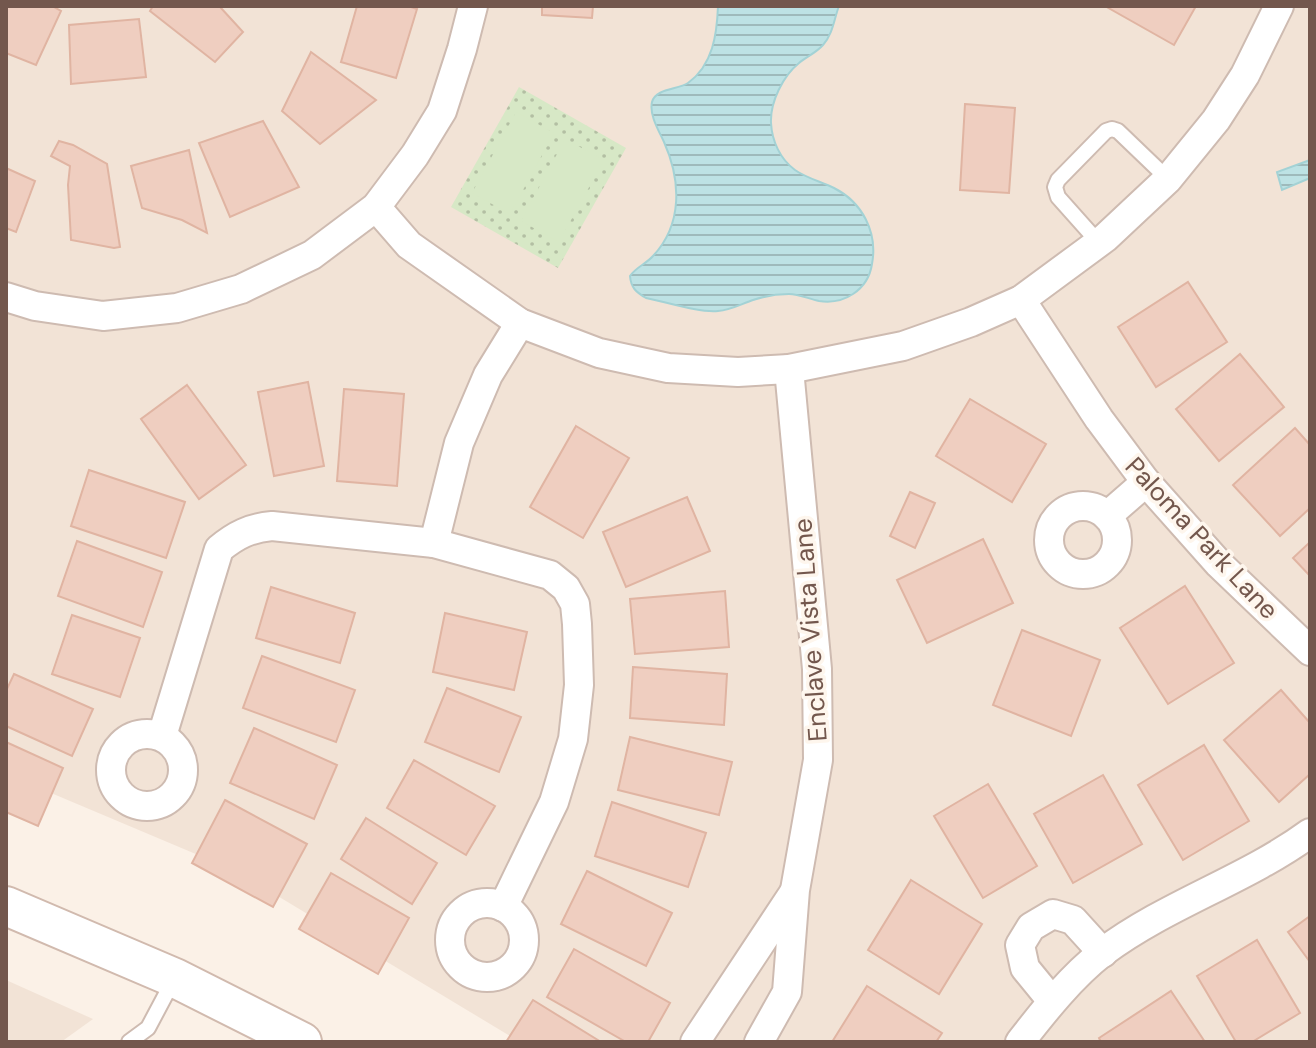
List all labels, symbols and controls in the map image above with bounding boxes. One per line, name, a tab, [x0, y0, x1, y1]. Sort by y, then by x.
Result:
street label: Paloma Park Lane	[1118, 450, 1286, 626]
street label: Enclave Vista Lane	[785, 517, 835, 743]

